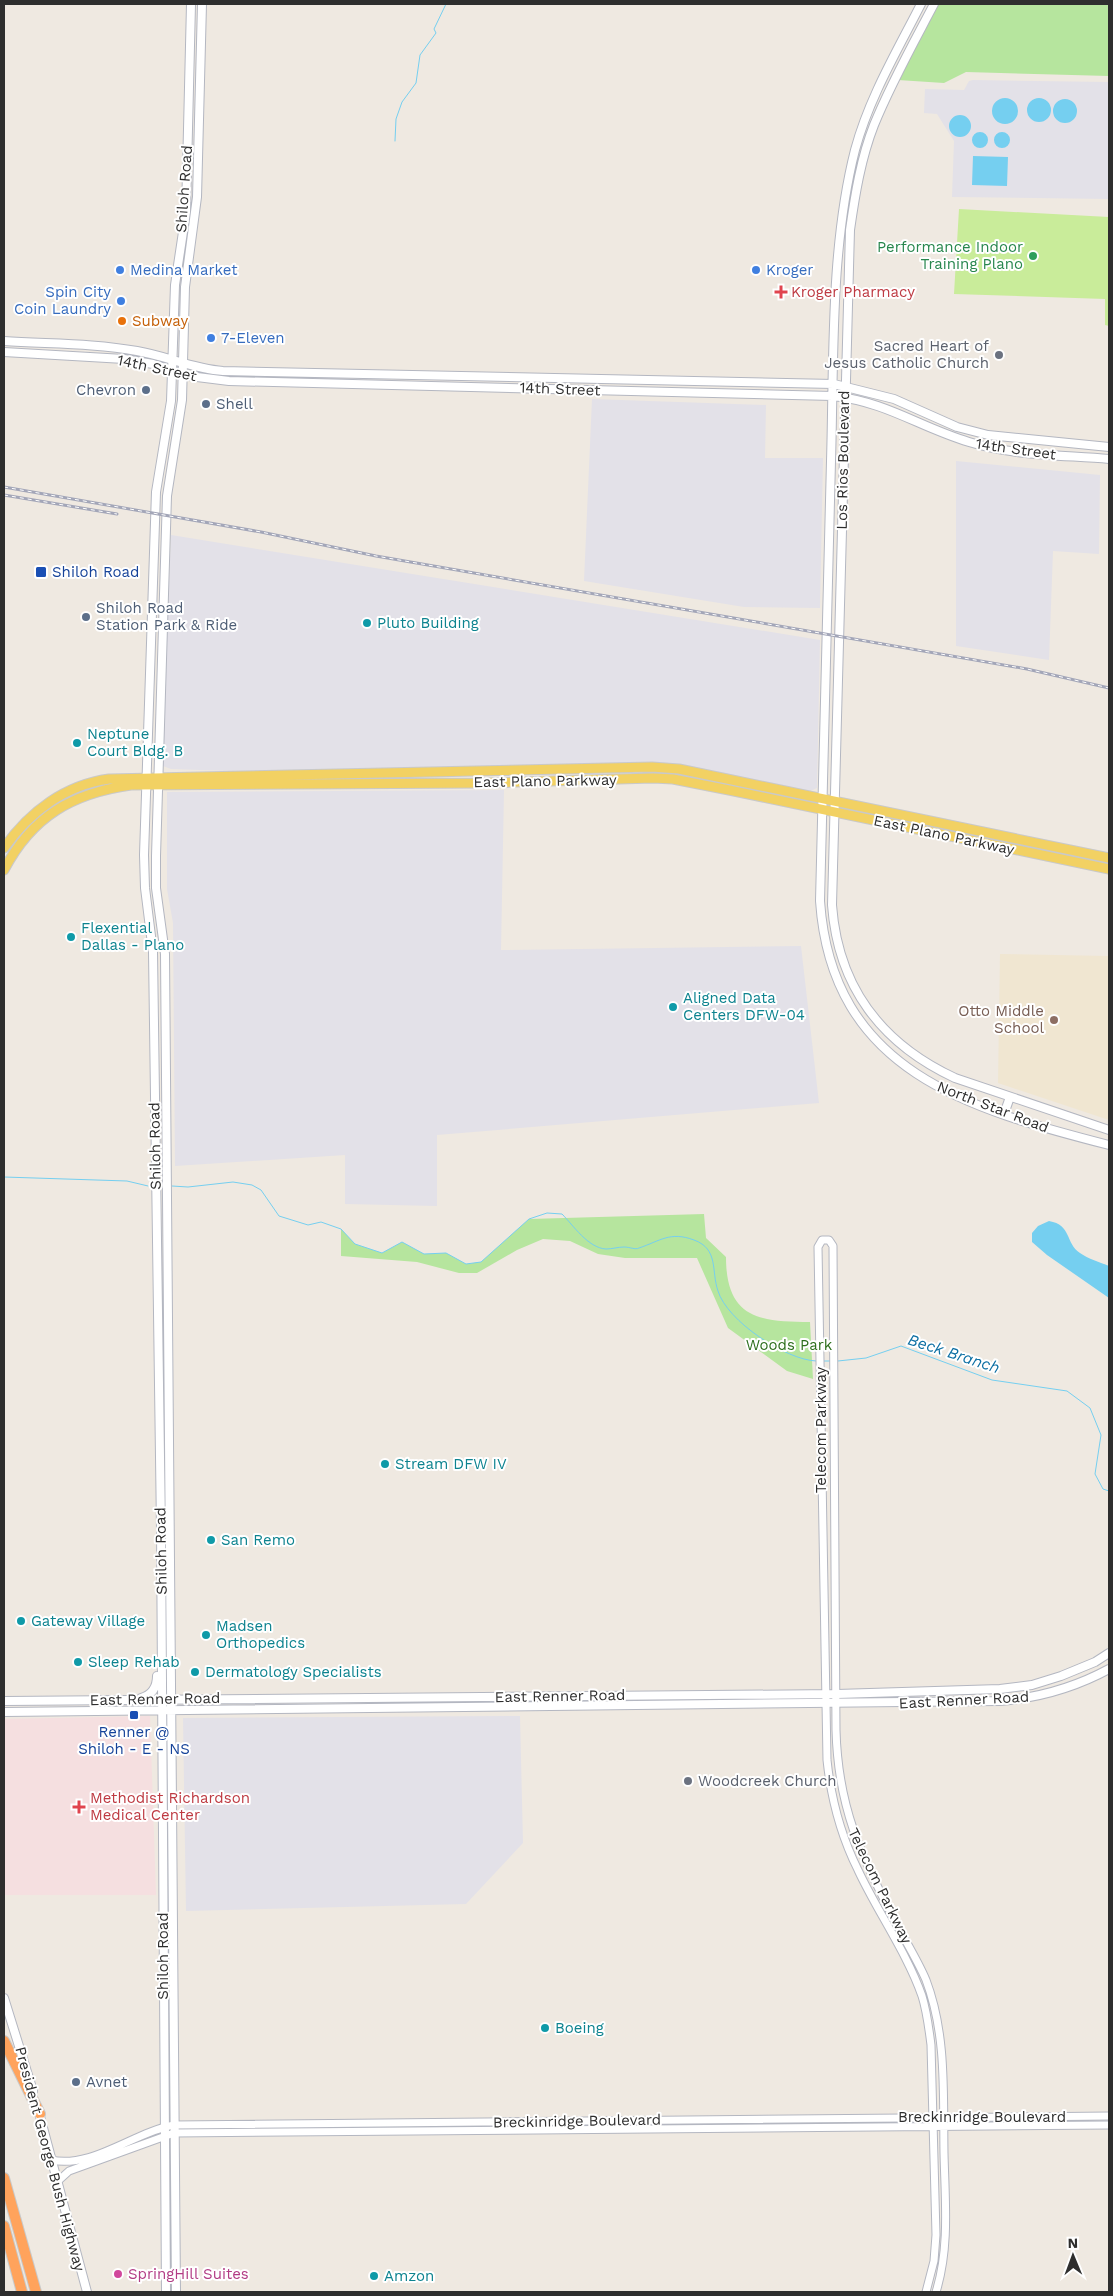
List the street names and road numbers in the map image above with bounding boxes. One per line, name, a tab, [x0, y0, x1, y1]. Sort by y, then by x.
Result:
street label: Shiloh Road	[172, 145, 196, 233]
street label: 14th Street	[116, 351, 199, 385]
street label: 14th Street	[519, 379, 601, 399]
street label: Los Rios Boulevard	[833, 390, 853, 530]
street label: 14th Street	[975, 434, 1058, 464]
street label: East Plano Parkway	[473, 771, 617, 791]
street label: East Plano Parkway	[872, 811, 1016, 859]
street label: North Star Road	[935, 1077, 1051, 1137]
street label: Shiloh Road	[145, 1102, 165, 1190]
street label: Telecom Parkway	[812, 1366, 830, 1493]
street label: Shiloh Road	[151, 1507, 171, 1595]
street label: East Renner Road	[495, 1686, 625, 1706]
street label: East Renner Road	[898, 1688, 1030, 1712]
street label: East Renner Road	[90, 1689, 220, 1709]
street label: Telecom Parkway	[844, 1825, 916, 1947]
street label: Shiloh Road	[154, 1912, 172, 2000]
street label: President George Bush Highway	[11, 2045, 89, 2274]
street label: Breckinridge Boulevard	[898, 2108, 1066, 2126]
street label: Breckinridge Boulevard	[493, 2111, 661, 2131]

